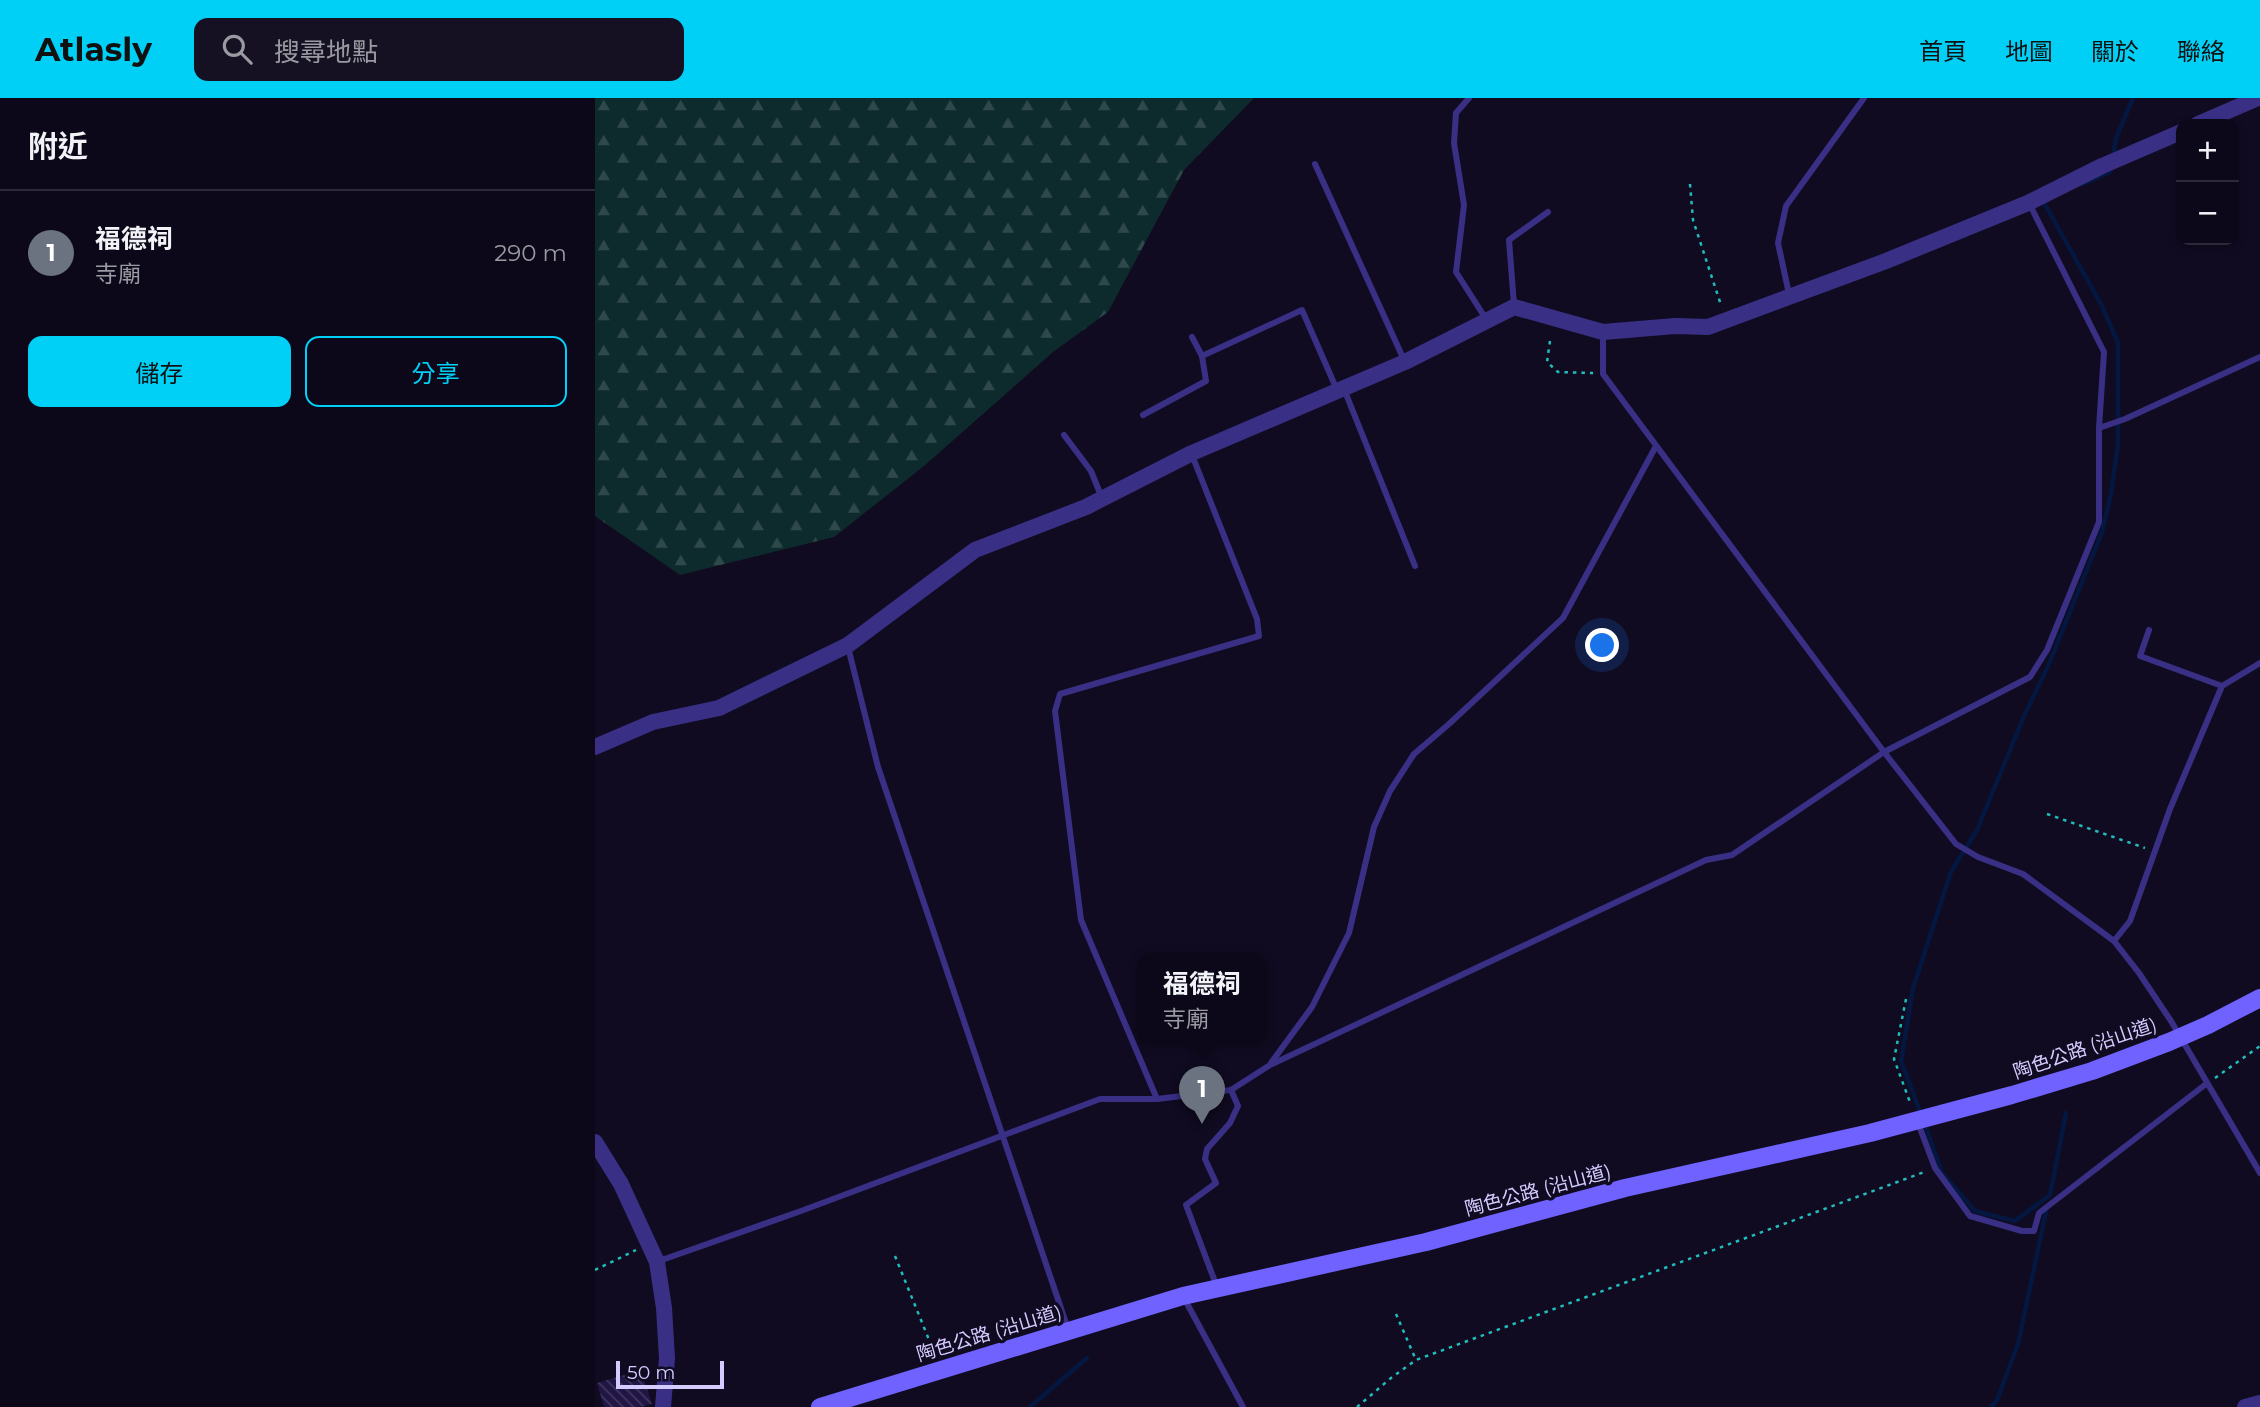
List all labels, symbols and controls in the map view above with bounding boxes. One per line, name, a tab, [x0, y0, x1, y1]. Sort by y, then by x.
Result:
search box	[194, 18, 684, 81]
text: Atlasly	[35, 29, 152, 69]
icon: search	[218, 30, 256, 68]
text: 搜尋地點	[274, 36, 378, 68]
text: 首頁	[1919, 37, 1967, 66]
text: 地圖	[2005, 37, 2053, 66]
text: 關於	[2091, 37, 2139, 66]
text: 聯絡	[2177, 37, 2225, 66]
map controls	[2176, 119, 2239, 245]
button: +	[2176, 119, 2239, 182]
text: 附近	[28, 128, 88, 165]
button: −	[2176, 182, 2239, 245]
text: 福德祠	[95, 223, 173, 255]
text: 1	[46, 239, 56, 267]
text: 290 m	[494, 239, 567, 267]
text: 寺廟	[95, 260, 141, 288]
button: 儲存	[28, 336, 291, 407]
button: 分享	[305, 336, 567, 407]
your location	[1585, 628, 1619, 662]
popup	[1137, 953, 1267, 1044]
text: 福德祠	[1163, 968, 1241, 1000]
text: 寺廟	[1163, 1005, 1209, 1033]
street label: 陶色公路 (沿山道)	[2010, 1013, 2160, 1083]
pin: 1	[1179, 1066, 1225, 1124]
street label: 陶色公路 (沿山道)	[1462, 1159, 1614, 1221]
street label: 陶色公路 (沿山道)	[914, 1300, 1064, 1366]
scale bar	[616, 1358, 725, 1390]
text: 50 m	[627, 1361, 675, 1384]

